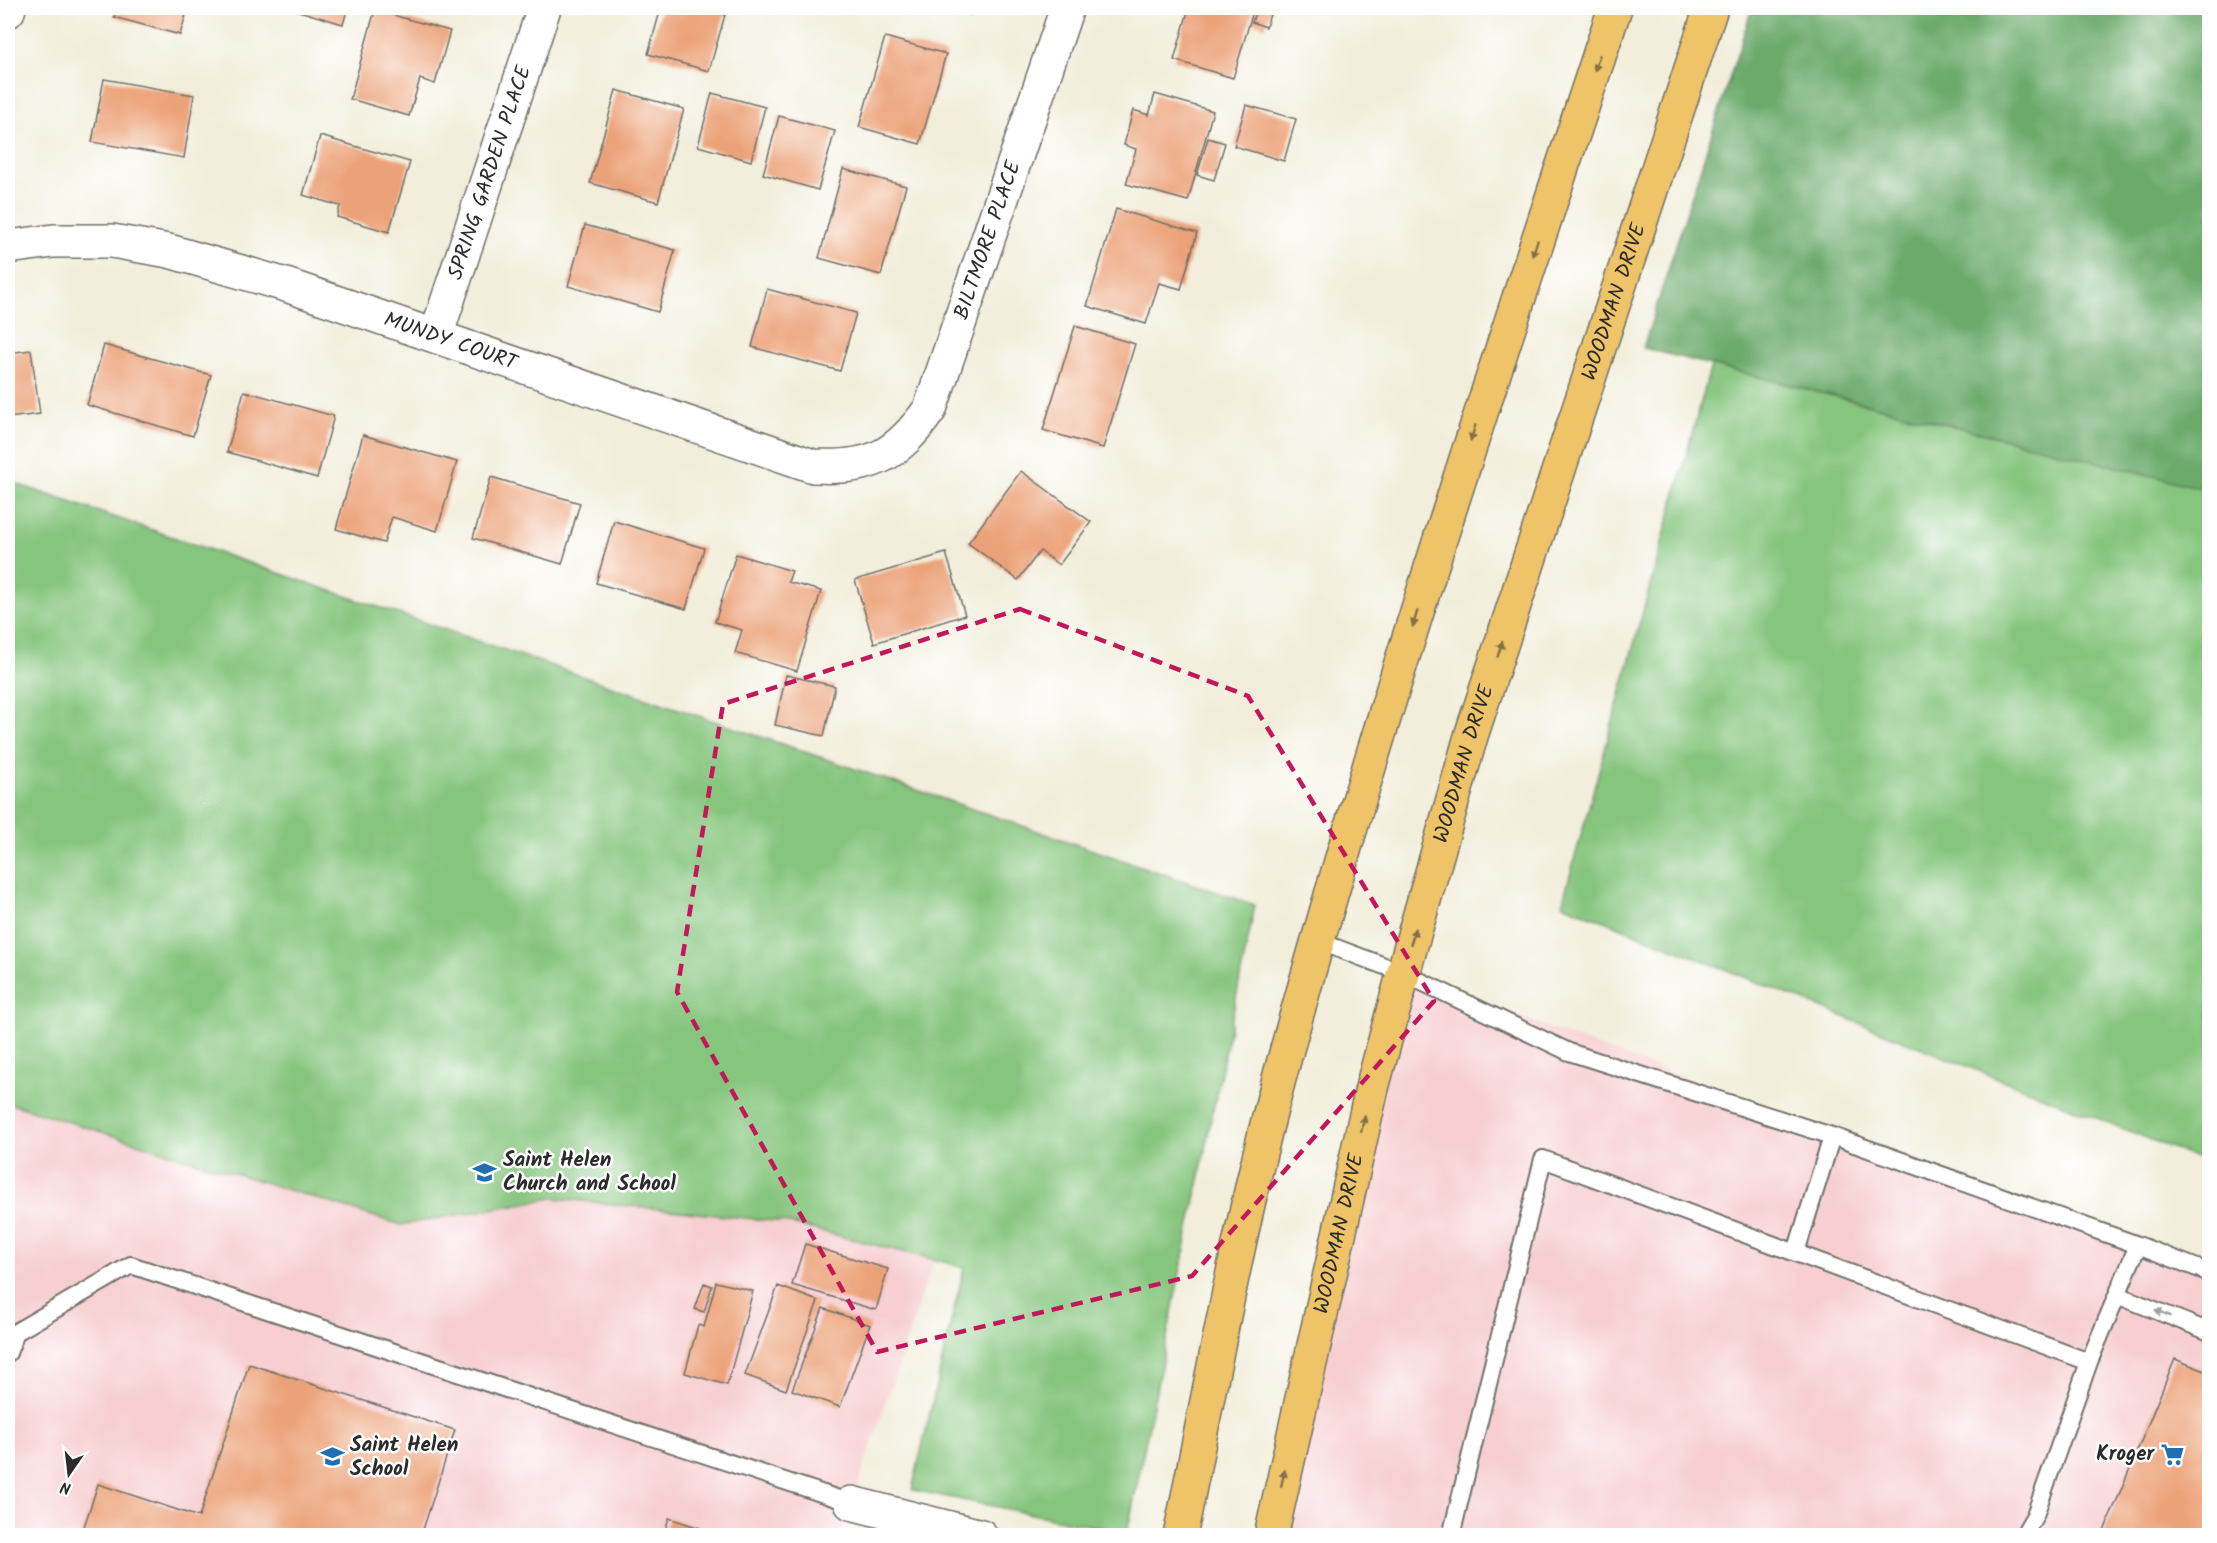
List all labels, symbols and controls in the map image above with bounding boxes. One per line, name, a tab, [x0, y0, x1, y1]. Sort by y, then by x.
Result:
one-way arrow	[1591, 54, 1601, 72]
street label: SPRING GARDEN PLACE	[439, 61, 541, 284]
street label: BILTMORE PLACE	[945, 156, 1030, 324]
street label: WOODMAN DRIVE	[1573, 218, 1656, 385]
one-way arrow	[1530, 239, 1539, 257]
street label: MUNDY COURT	[379, 303, 523, 380]
one-way arrow	[1468, 424, 1477, 442]
one-way arrow	[1410, 610, 1419, 628]
one-way arrow	[1496, 640, 1505, 658]
street label: WOODMAN DRIVE	[1425, 680, 1503, 847]
one-way arrow	[1409, 927, 1418, 945]
one-way arrow	[1359, 1115, 1369, 1134]
place label: Saint Helen Church and School	[503, 1144, 676, 1201]
street label: WOODMAN DRIVE	[1305, 1150, 1373, 1317]
school or university icon: Saint Helen Church and School	[472, 1159, 498, 1185]
one-way arrow	[2154, 1308, 2172, 1317]
place label: Saint Helen School	[350, 1429, 458, 1486]
place label: Kroger	[2096, 1438, 2155, 1471]
supermarket icon: Kroger	[2159, 1441, 2185, 1467]
north arrow	[39, 1444, 99, 1504]
school or university icon: Saint Helen School	[319, 1444, 345, 1470]
one-way arrow	[1278, 1469, 1288, 1488]
text: N	[58, 1474, 74, 1500]

